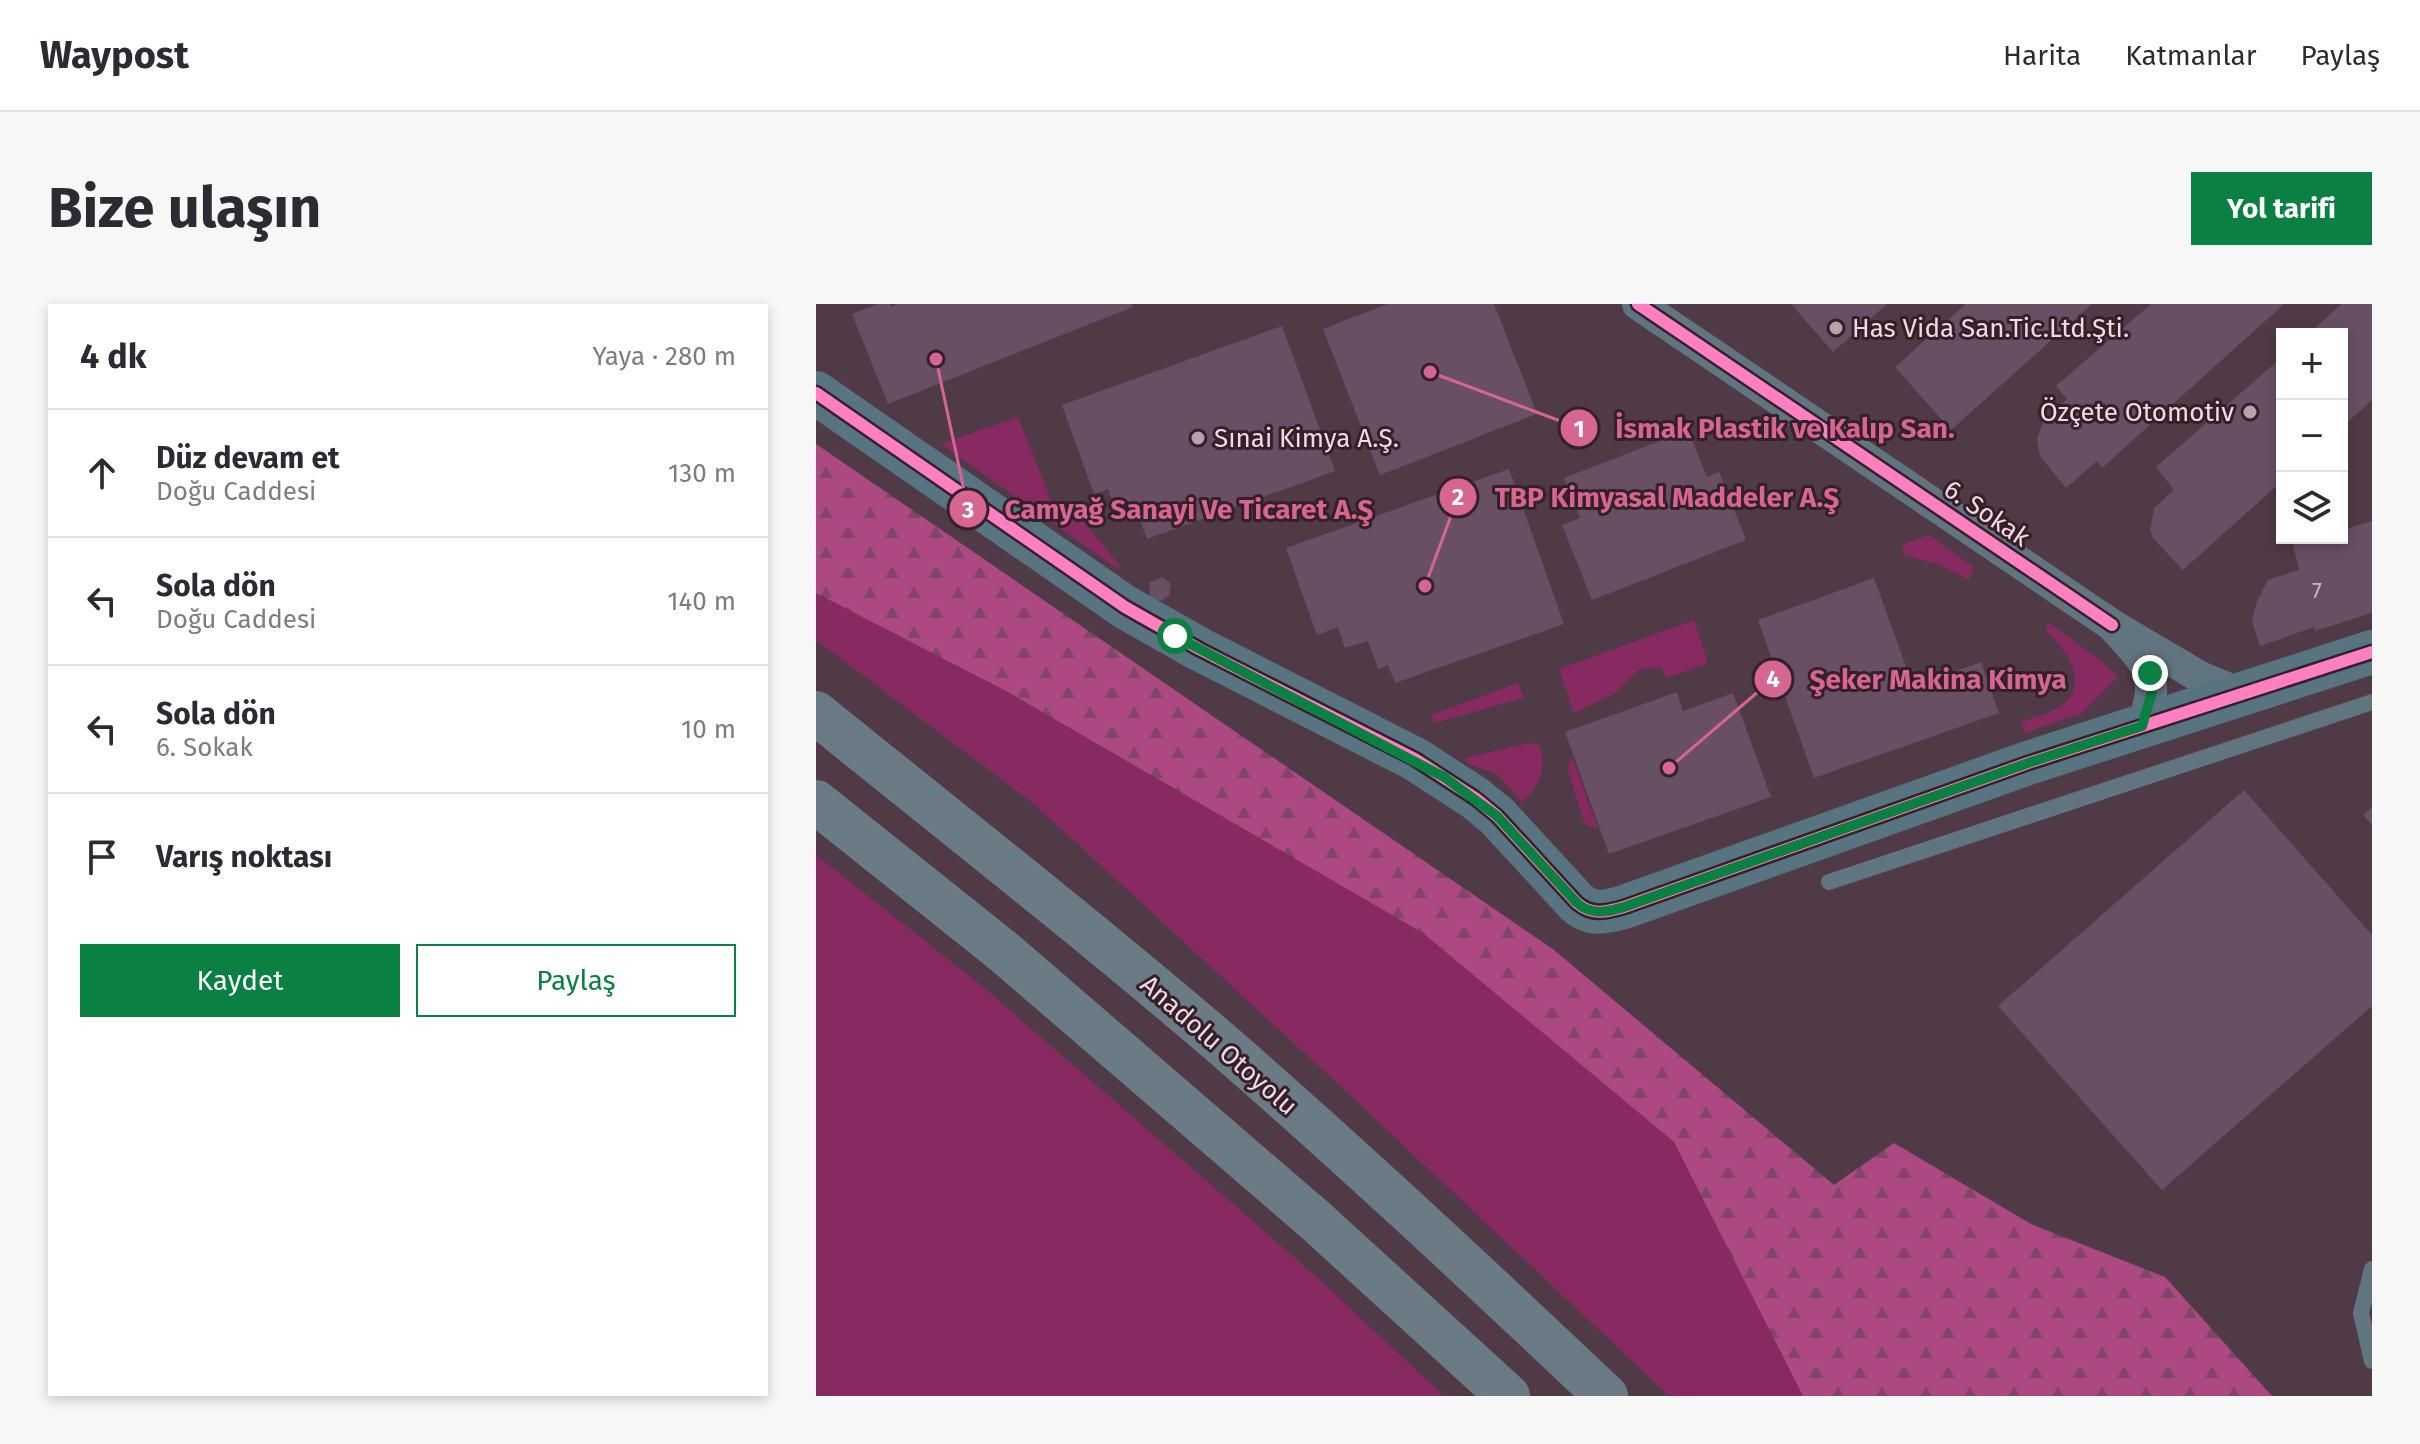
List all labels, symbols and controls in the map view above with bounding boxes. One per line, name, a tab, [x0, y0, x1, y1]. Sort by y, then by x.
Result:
text: Waypost	[40, 32, 189, 78]
text: Harita	[2003, 39, 2081, 72]
text: Katmanlar	[2125, 39, 2257, 72]
text: Paylaş	[2301, 39, 2380, 72]
button: Yol tarifi	[2191, 172, 2372, 245]
text: Bize ulaşın	[48, 175, 321, 242]
place label: Has Vida San.Tic.Ltd.Şti.	[1852, 313, 2129, 344]
marker: Has Vida San.Tic.Ltd.Şti.	[1827, 319, 1845, 337]
map controls	[2276, 328, 2348, 544]
button: +	[2276, 328, 2348, 400]
text: 4 dk	[80, 336, 146, 377]
text: Yaya · 280 m	[593, 341, 736, 372]
place label: Özçete Otomotiv	[2040, 397, 2234, 428]
button: −	[2276, 400, 2348, 472]
callout: İsmak Plastik ve Kalıp San.	[1559, 402, 1970, 454]
marker: Özçete Otomotiv	[2241, 403, 2259, 421]
text: İsmak Plastik ve Kalıp San.	[1615, 412, 1955, 445]
text: 1	[1573, 415, 1585, 443]
place label: Sınai Kimya A.Ş.	[1214, 423, 1399, 454]
marker: Sınai Kimya A.Ş.	[1189, 429, 1207, 447]
text: Düz devam et	[156, 440, 340, 476]
icon: ahead	[80, 451, 124, 495]
text: 130 m	[668, 458, 736, 489]
callout: TBP Kimyasal Maddeler A.Ş	[1438, 471, 1855, 523]
button: layers	[2276, 472, 2348, 544]
street label: 6. Sokak	[1938, 474, 2036, 554]
text: Doğu Caddesi	[156, 476, 316, 507]
text: TBP Kimyasal Maddeler A.Ş	[1495, 481, 1839, 515]
callout: Camyağ Sanayi Ve Ticaret A.Ş	[948, 483, 1389, 535]
text: 2	[1452, 483, 1464, 511]
text: Camyağ Sanayi Ve Ticaret A.Ş	[1005, 493, 1373, 527]
text: 3	[961, 496, 974, 524]
text: Sola dön	[156, 568, 276, 604]
house number: 7	[2312, 577, 2322, 604]
icon: left	[80, 579, 124, 623]
text: 140 m	[667, 586, 736, 617]
text: Doğu Caddesi	[156, 604, 316, 635]
route start	[1157, 618, 1193, 654]
callout: Şeker Makina Kimya	[1753, 653, 2082, 705]
route end	[2132, 655, 2168, 691]
text: Şeker Makina Kimya	[1809, 663, 2067, 697]
text: 4	[1766, 665, 1780, 693]
text: Sola dön	[156, 696, 276, 732]
icon: left	[80, 707, 124, 751]
text: 10 m	[681, 714, 736, 745]
text: 6. Sokak	[156, 732, 253, 763]
icon: arrive	[80, 835, 124, 879]
text: Varış noktası	[156, 839, 332, 875]
button: Kaydet	[80, 944, 400, 1017]
button: Paylaş	[416, 944, 736, 1017]
street label: Anadolu Otoyolu	[1134, 969, 1303, 1122]

